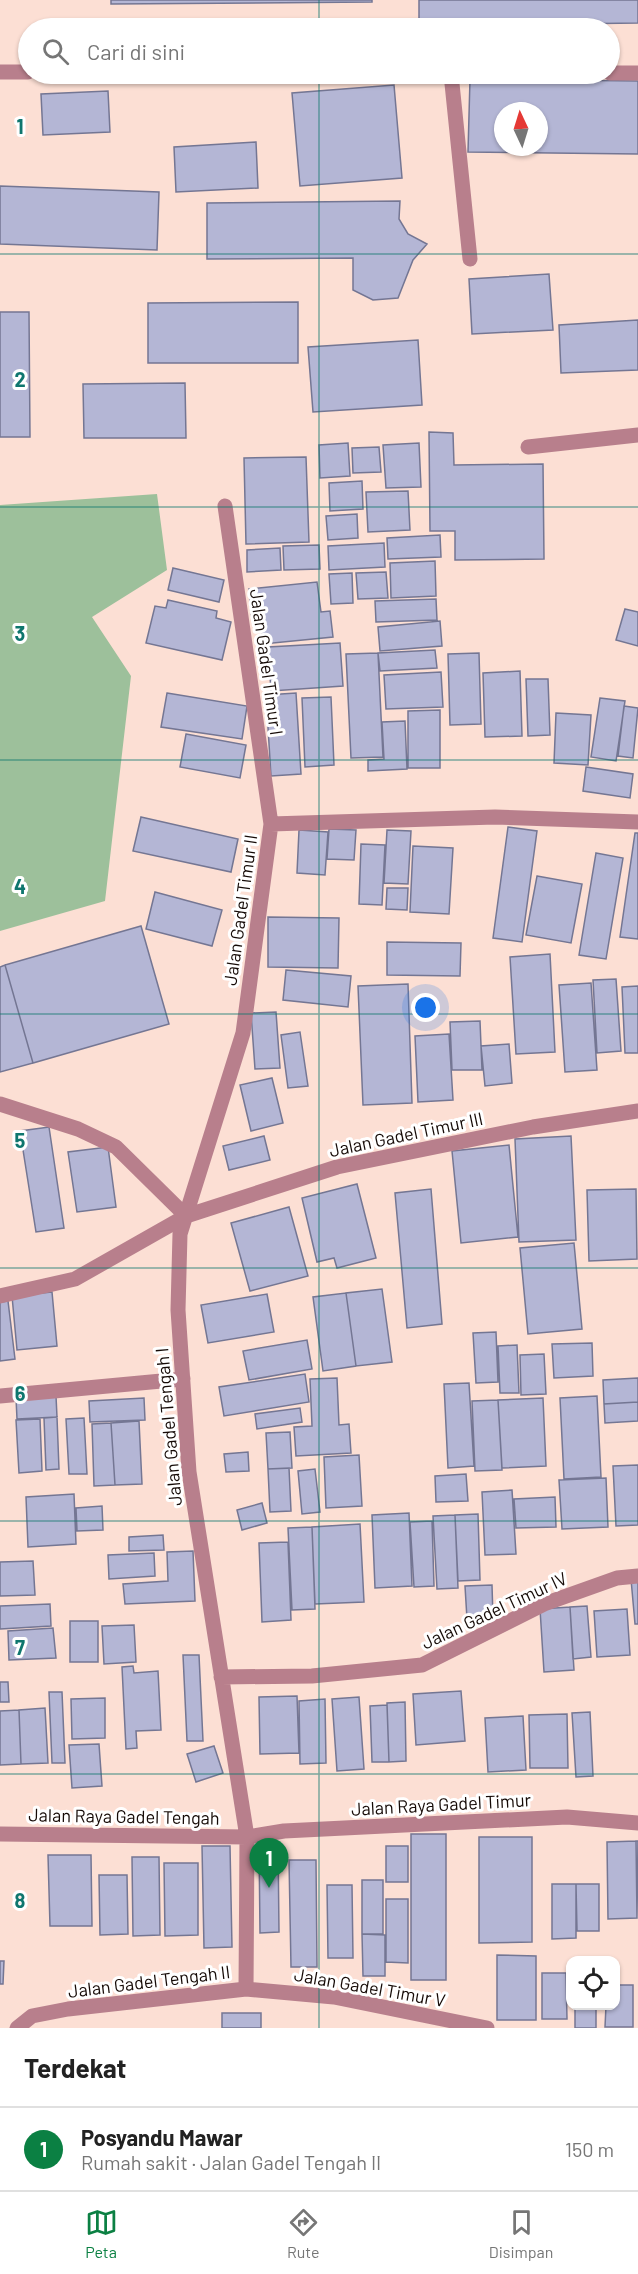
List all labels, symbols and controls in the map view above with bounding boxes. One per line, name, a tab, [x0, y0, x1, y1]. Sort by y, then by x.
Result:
search box	[18, 18, 620, 84]
icon: search	[39, 35, 72, 68]
text: Cari di sini	[87, 38, 185, 64]
north arrow	[494, 102, 548, 156]
text: 1	[16, 114, 24, 138]
text: 2	[14, 367, 26, 391]
street label: Jalan Gadel Timur I	[246, 587, 288, 737]
text: 3	[15, 621, 25, 645]
street label: Jalan Gadel Timur II	[219, 833, 261, 987]
text: 4	[14, 874, 26, 898]
your location	[411, 993, 440, 1022]
street label: Jalan Gadel Timur III	[327, 1107, 485, 1161]
text: 5	[15, 1128, 26, 1152]
street label: Jalan Gadel Tengah I	[150, 1347, 186, 1507]
text: 6	[15, 1381, 26, 1405]
street label: Jalan Gadel Timur IV	[418, 1566, 571, 1653]
text: 7	[15, 1635, 25, 1659]
street label: Jalan Raya Gadel Timur	[350, 1788, 532, 1820]
street label: Jalan Raya Gadel Tengah	[28, 1803, 220, 1829]
pin: 1	[250, 1838, 288, 1888]
text: 8	[15, 1888, 26, 1912]
map controls	[566, 1956, 620, 2010]
button: locate	[566, 1956, 620, 2010]
street label: Jalan Gadel Tengah II	[67, 1960, 231, 2002]
street label: Jalan Gadel Timur V	[293, 1963, 448, 2011]
text: Terdekat	[24, 2052, 126, 2083]
text: Posyandu Mawar	[81, 2124, 243, 2150]
text: 1	[40, 2137, 47, 2161]
text: 150 m	[565, 2137, 614, 2161]
text: Rumah sakit · Jalan Gadel Tengah II	[81, 2150, 381, 2174]
tab: Peta	[85, 2206, 118, 2261]
tab: Rute	[287, 2206, 320, 2261]
tab: Disimpan	[489, 2206, 553, 2261]

